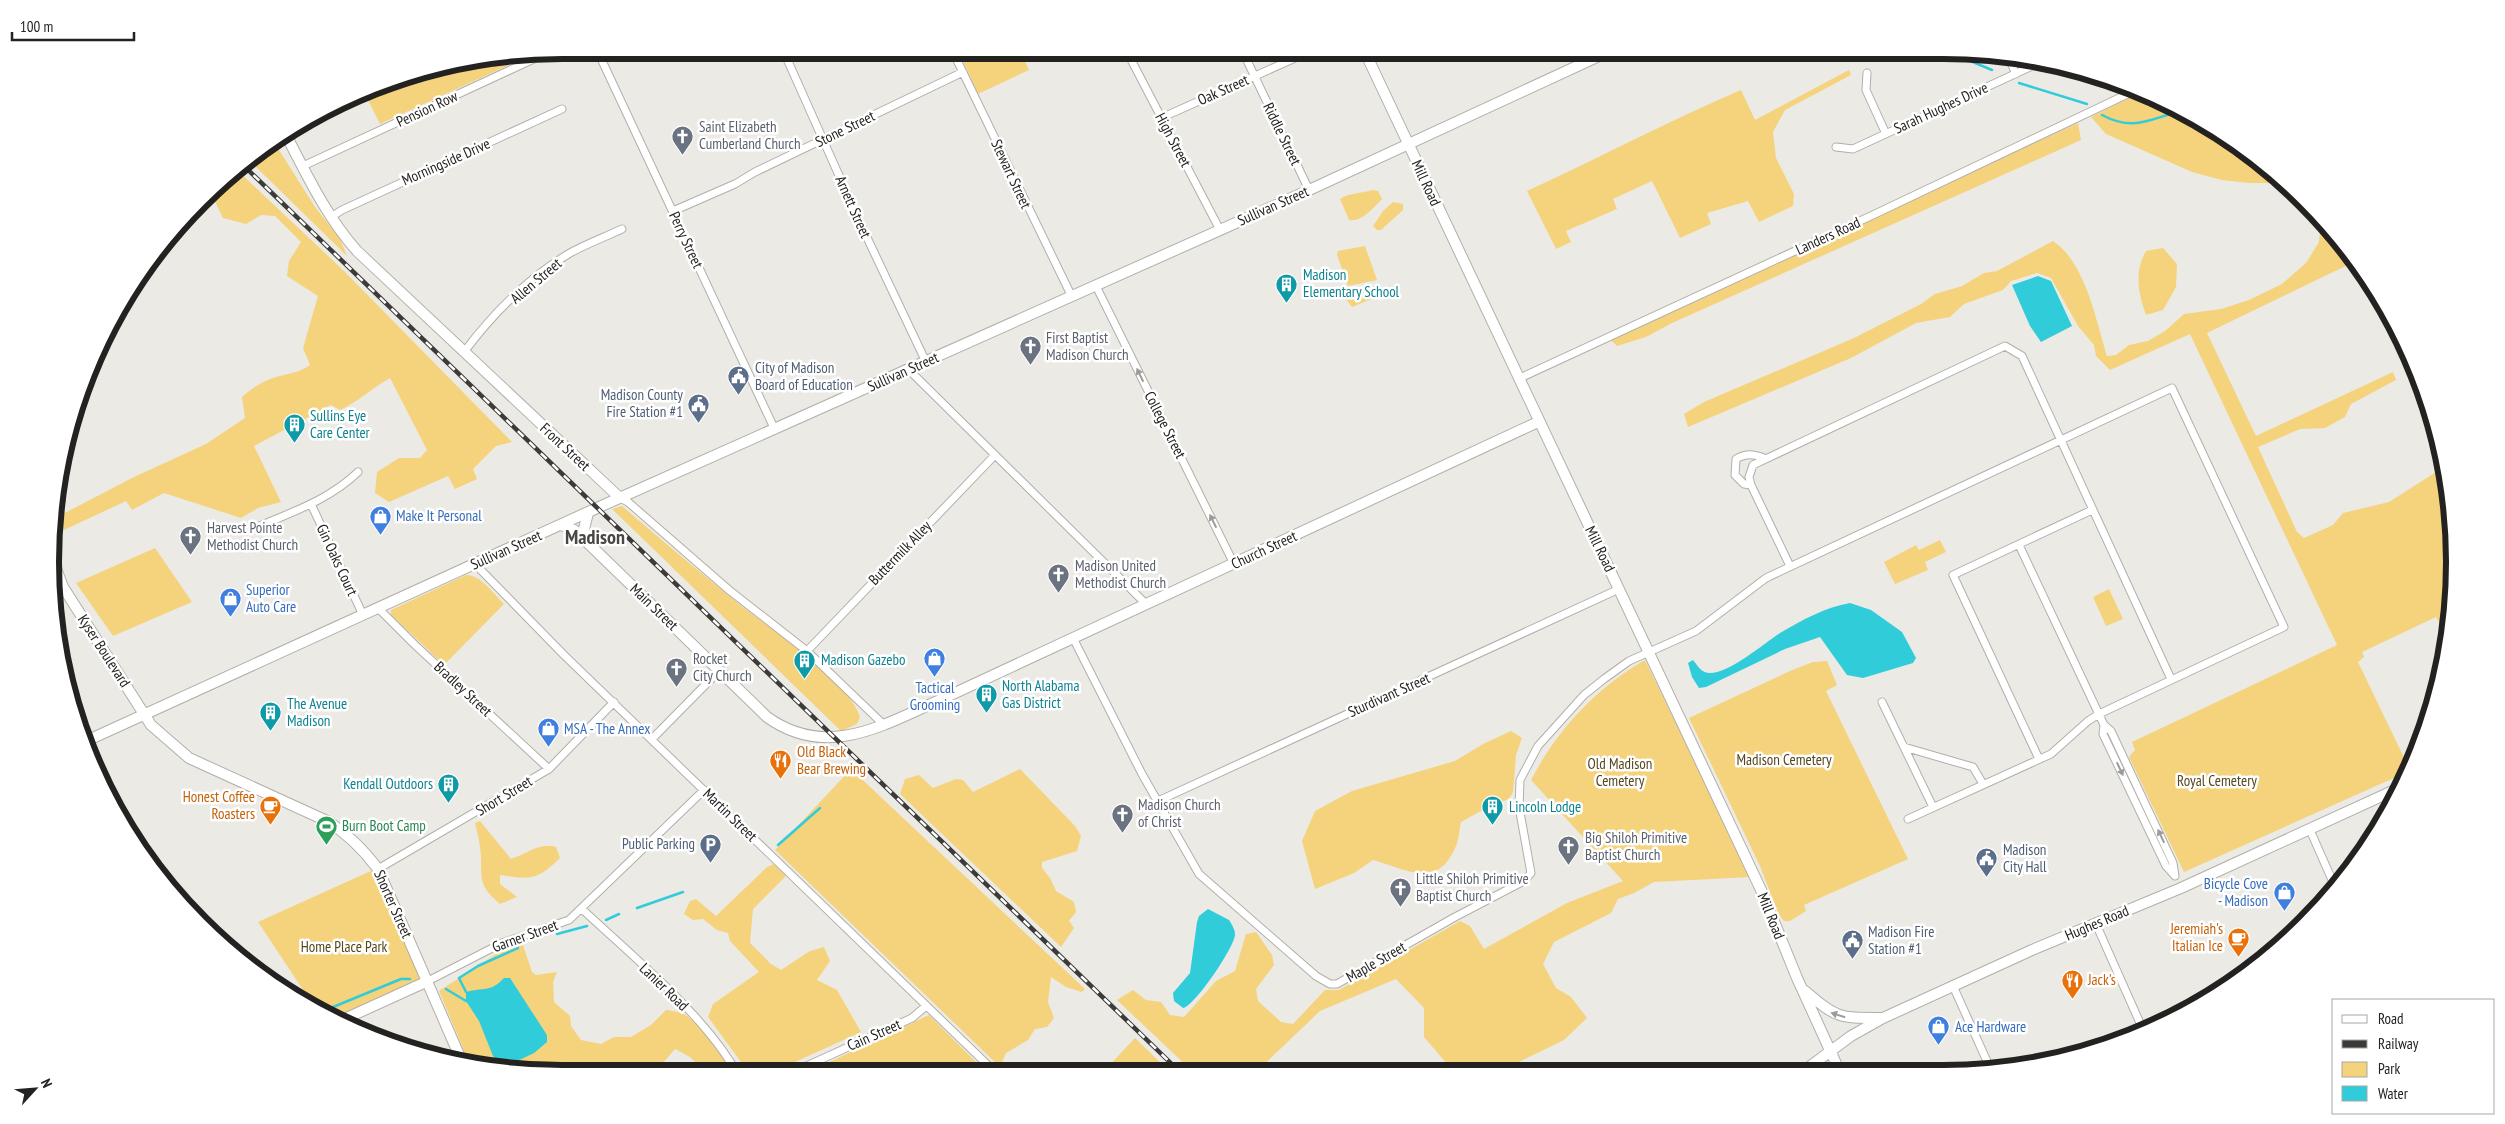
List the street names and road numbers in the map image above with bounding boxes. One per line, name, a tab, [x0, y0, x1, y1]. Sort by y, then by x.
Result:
street label: Oak Street	[1194, 70, 1251, 109]
street label: Sarah Hughes Drive	[1891, 77, 1991, 138]
street label: Pension Row	[393, 86, 461, 131]
street label: Riddle Street	[1259, 99, 1306, 168]
street label: Stone Street	[812, 106, 878, 151]
street label: High Street	[1151, 109, 1196, 170]
street label: Morningside Drive	[399, 134, 493, 189]
street label: Stewart Street	[987, 136, 1036, 211]
street label: Mill Road	[1408, 157, 1445, 209]
street label: Arnett Street	[831, 173, 876, 241]
street label: Sullivan Street	[1234, 181, 1311, 230]
street label: Perry Street	[665, 208, 708, 271]
street label: Landers Road	[1792, 212, 1863, 259]
street label: Allen Street	[506, 254, 565, 308]
street label: Sullivan Street	[864, 347, 941, 396]
street label: College Street	[1140, 388, 1190, 462]
street label: Front Street	[536, 419, 594, 475]
street label: Buttermilk Alley	[864, 516, 935, 589]
street label: Gin Oaks Court	[313, 521, 362, 599]
street label: Mill Road	[1581, 523, 1620, 575]
street label: Sullivan Street	[467, 525, 544, 574]
street label: Church Street	[1228, 526, 1300, 573]
street label: Main Street	[626, 579, 682, 634]
street label: Kyser Boulevard	[74, 611, 135, 691]
street label: Bradley Street	[430, 657, 496, 720]
street label: Sturdivant Street	[1345, 668, 1433, 721]
street label: Short Street	[472, 771, 535, 820]
street label: Martin Street	[699, 784, 761, 845]
street label: Shorter Street	[370, 867, 417, 941]
street label: Mill Road	[1754, 890, 1789, 942]
street label: Hughes Road	[2062, 901, 2132, 945]
street label: Garner Street	[489, 915, 560, 956]
street label: Maple Street	[1342, 937, 1409, 986]
street label: Lanier Road	[636, 959, 693, 1015]
street label: Cain Street	[844, 1014, 904, 1055]

